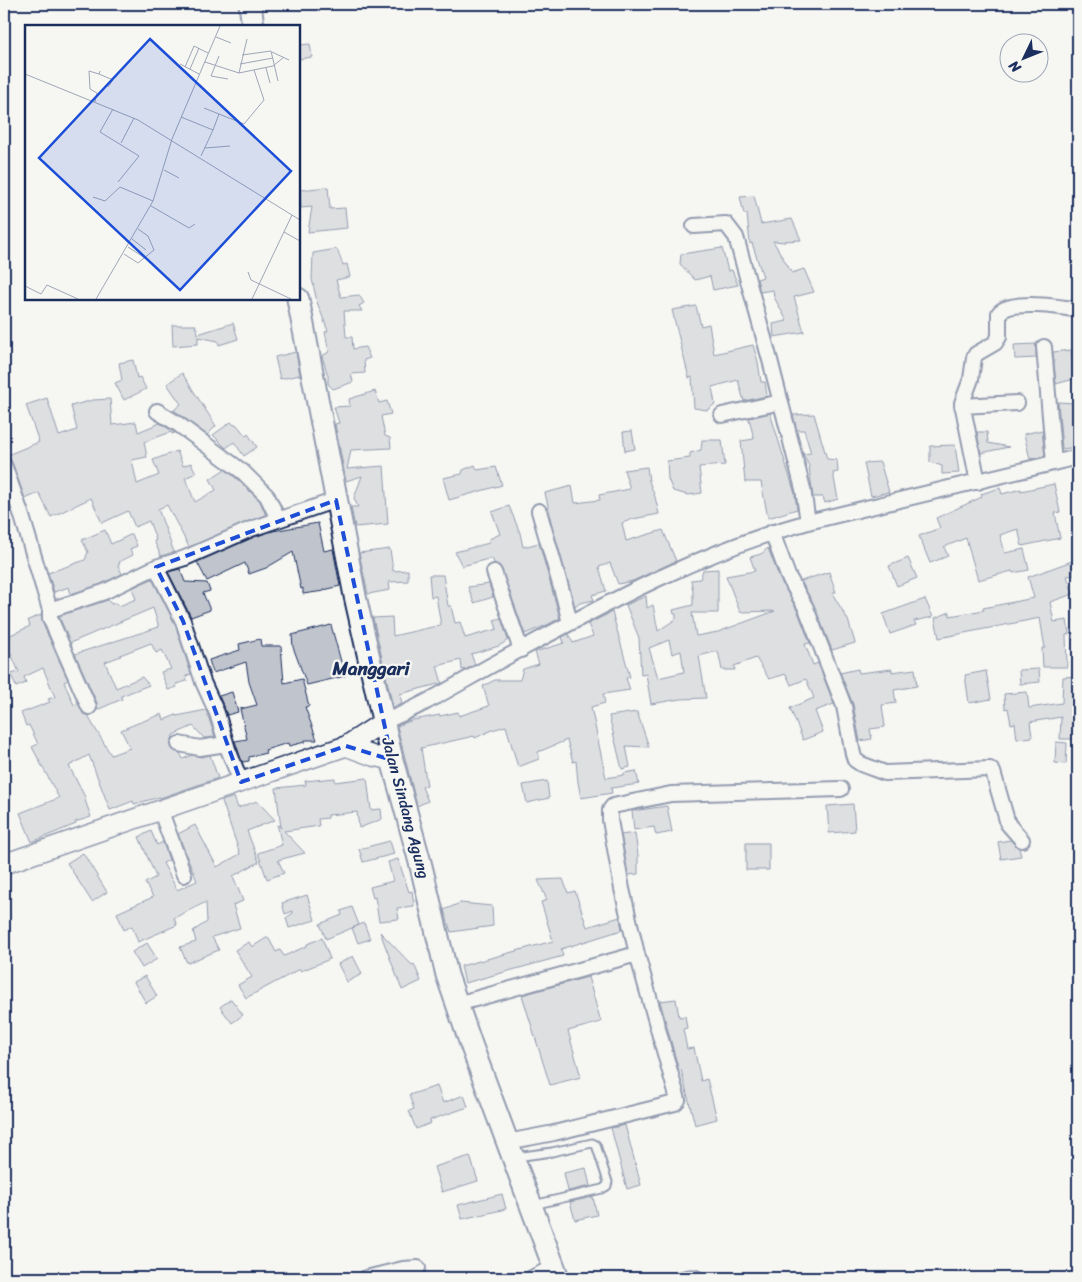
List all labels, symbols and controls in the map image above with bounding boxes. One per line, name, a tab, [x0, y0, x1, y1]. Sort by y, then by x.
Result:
inset map	[25, 25, 300, 300]
north arrow	[1000, 32, 1050, 82]
text: N	[1002, 54, 1028, 79]
district label: Manggari	[331, 652, 410, 685]
street label: Jalan Sindang Agung	[373, 733, 439, 882]

